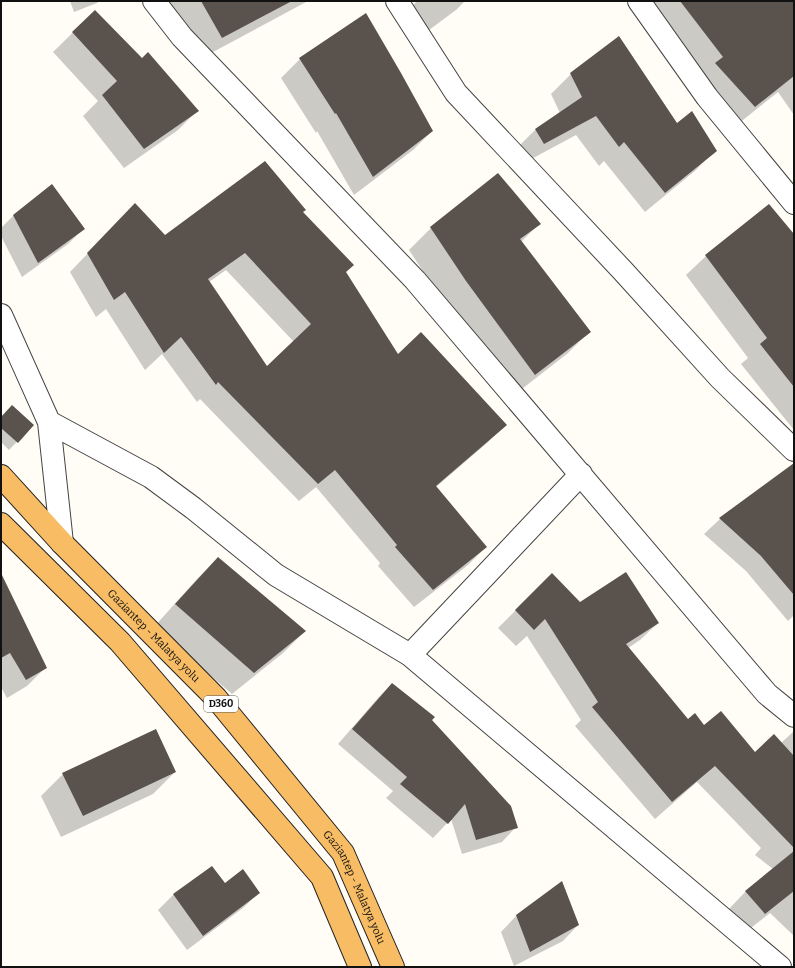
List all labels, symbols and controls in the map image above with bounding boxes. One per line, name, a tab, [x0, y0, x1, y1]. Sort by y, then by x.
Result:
street label: Gaziantep - Malatya yolu	[105, 586, 203, 685]
road number: D360	[204, 696, 238, 712]
street label: Gaziantep - Malatya yolu	[321, 828, 389, 946]

